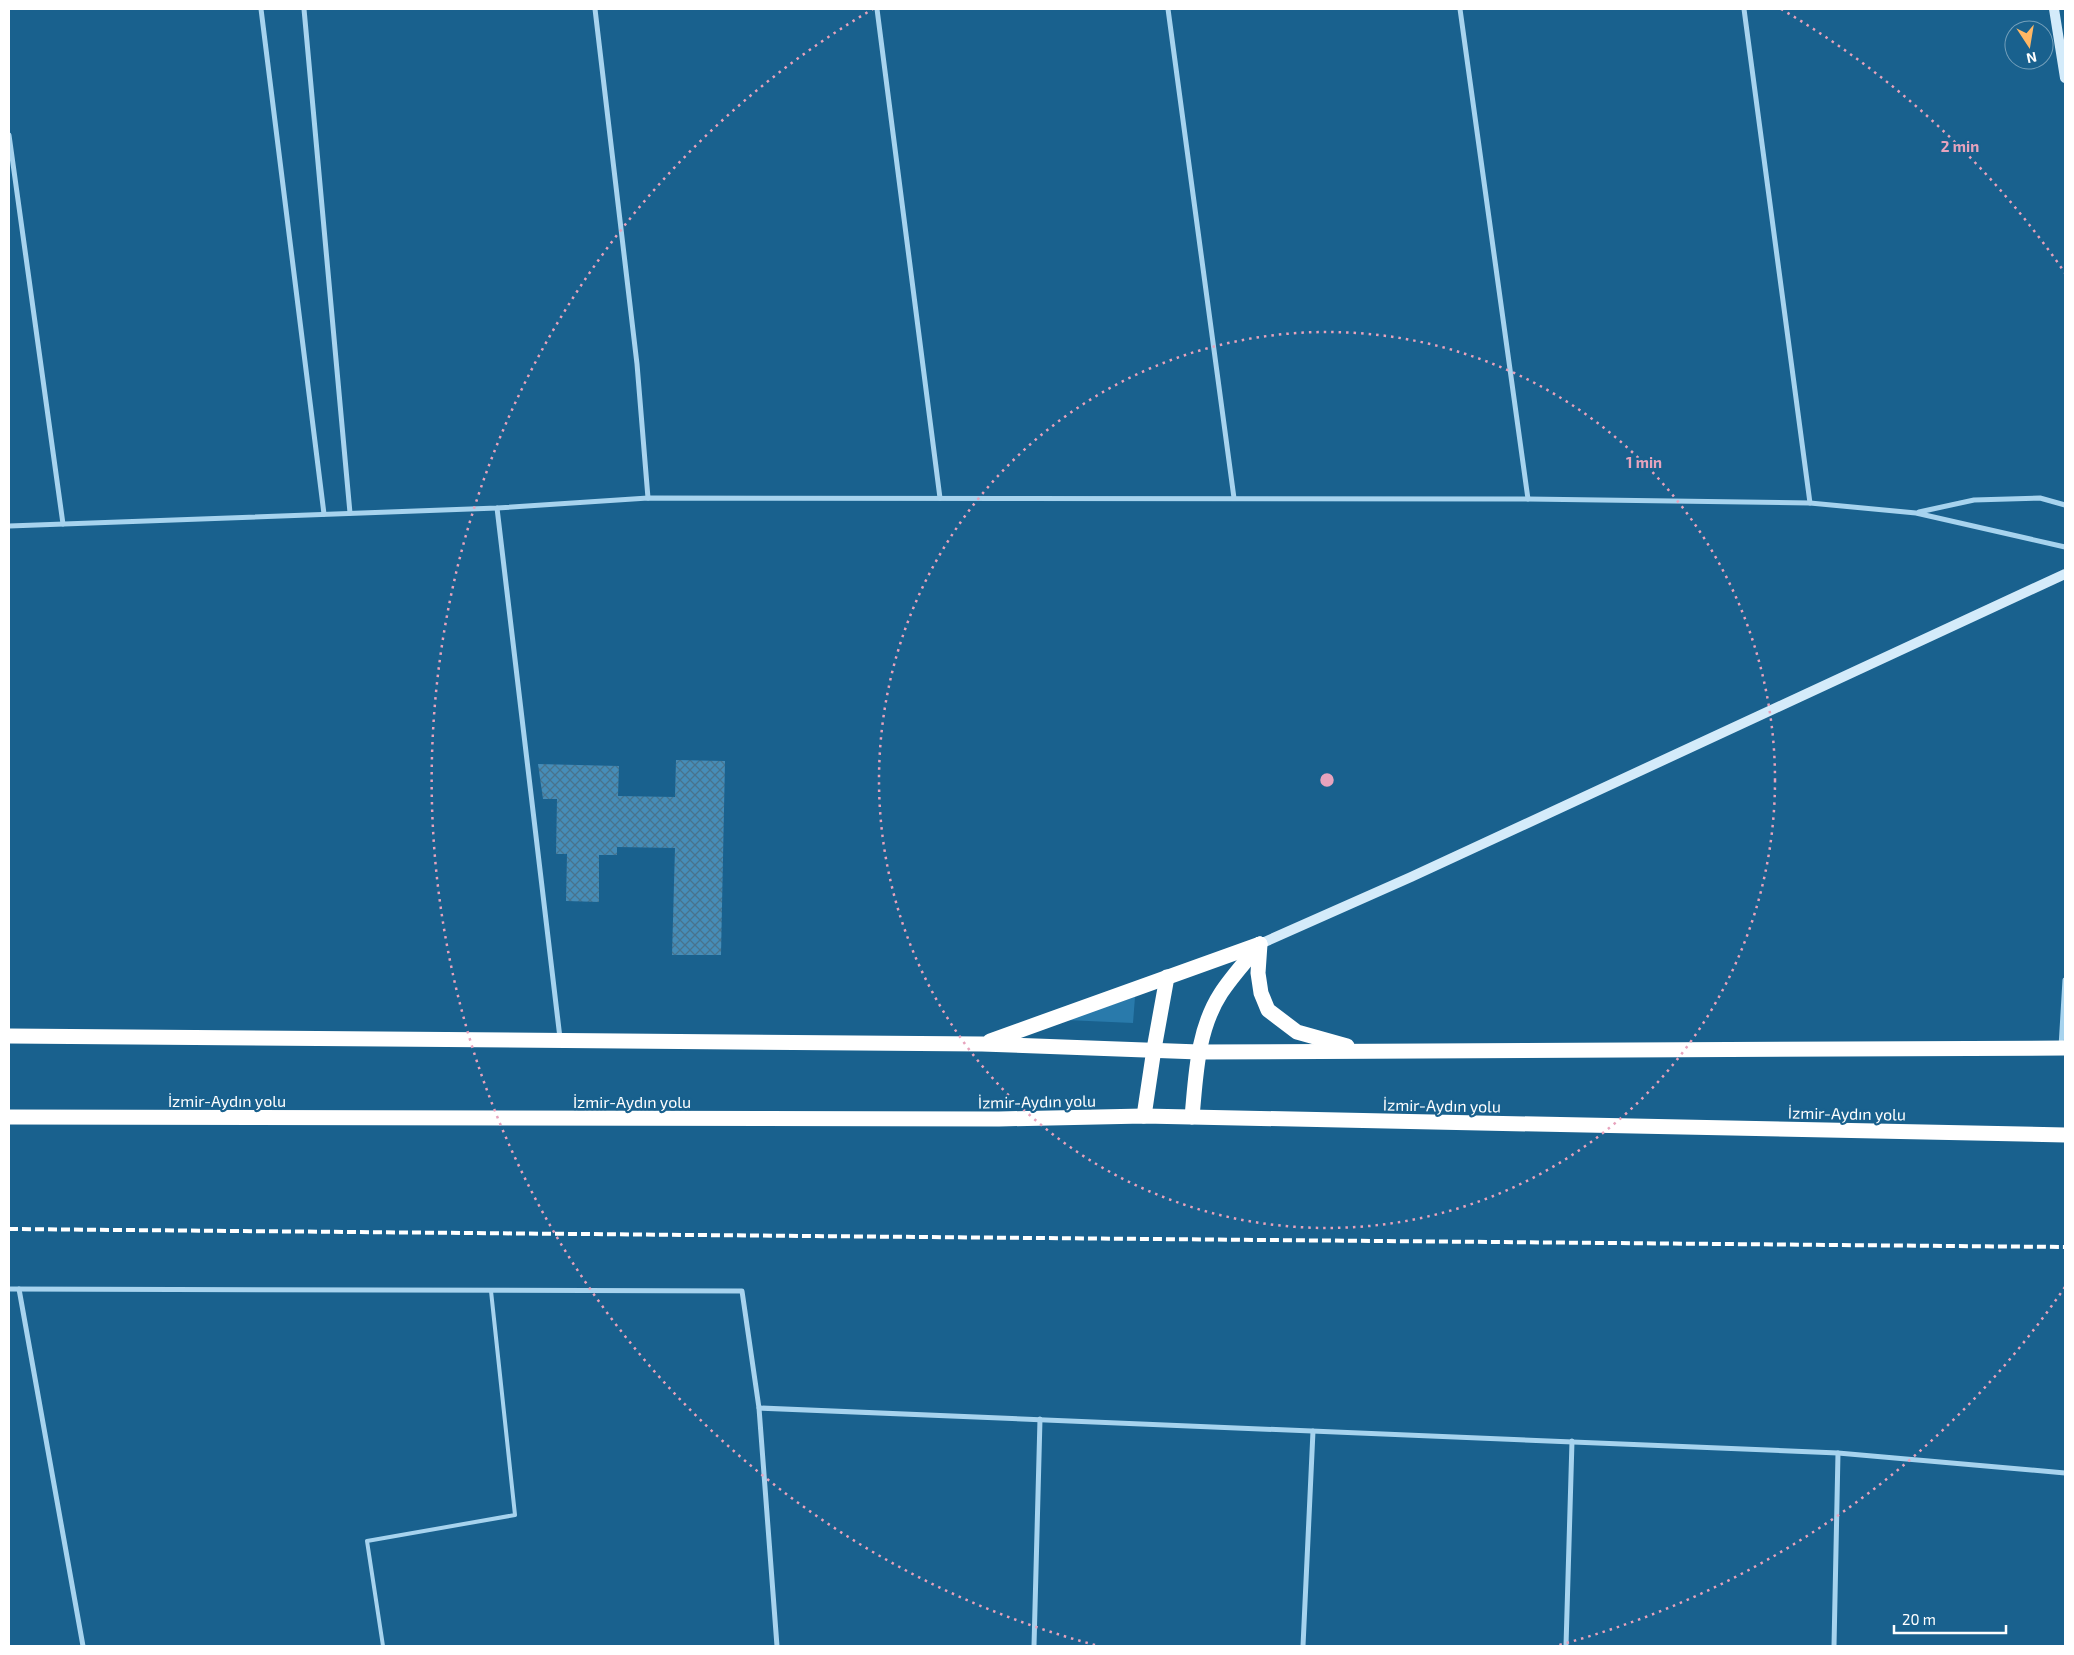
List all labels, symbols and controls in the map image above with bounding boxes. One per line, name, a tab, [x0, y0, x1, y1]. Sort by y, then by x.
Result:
north arrow	[2004, 20, 2054, 70]
text: N	[2025, 49, 2039, 68]
text: 2 min	[1941, 137, 1979, 155]
text: 1 min	[1626, 453, 1662, 471]
centre of rings	[1318, 771, 1336, 789]
street label: İzmir-Aydın yolu	[978, 1090, 1096, 1112]
street label: İzmir-Aydın yolu	[168, 1091, 286, 1110]
street label: İzmir-Aydın yolu	[573, 1092, 691, 1111]
street label: İzmir-Aydın yolu	[1383, 1094, 1501, 1116]
street label: İzmir-Aydın yolu	[1788, 1102, 1906, 1124]
scale bar	[1894, 1602, 2006, 1634]
text: 20 m	[1902, 1610, 1936, 1628]

